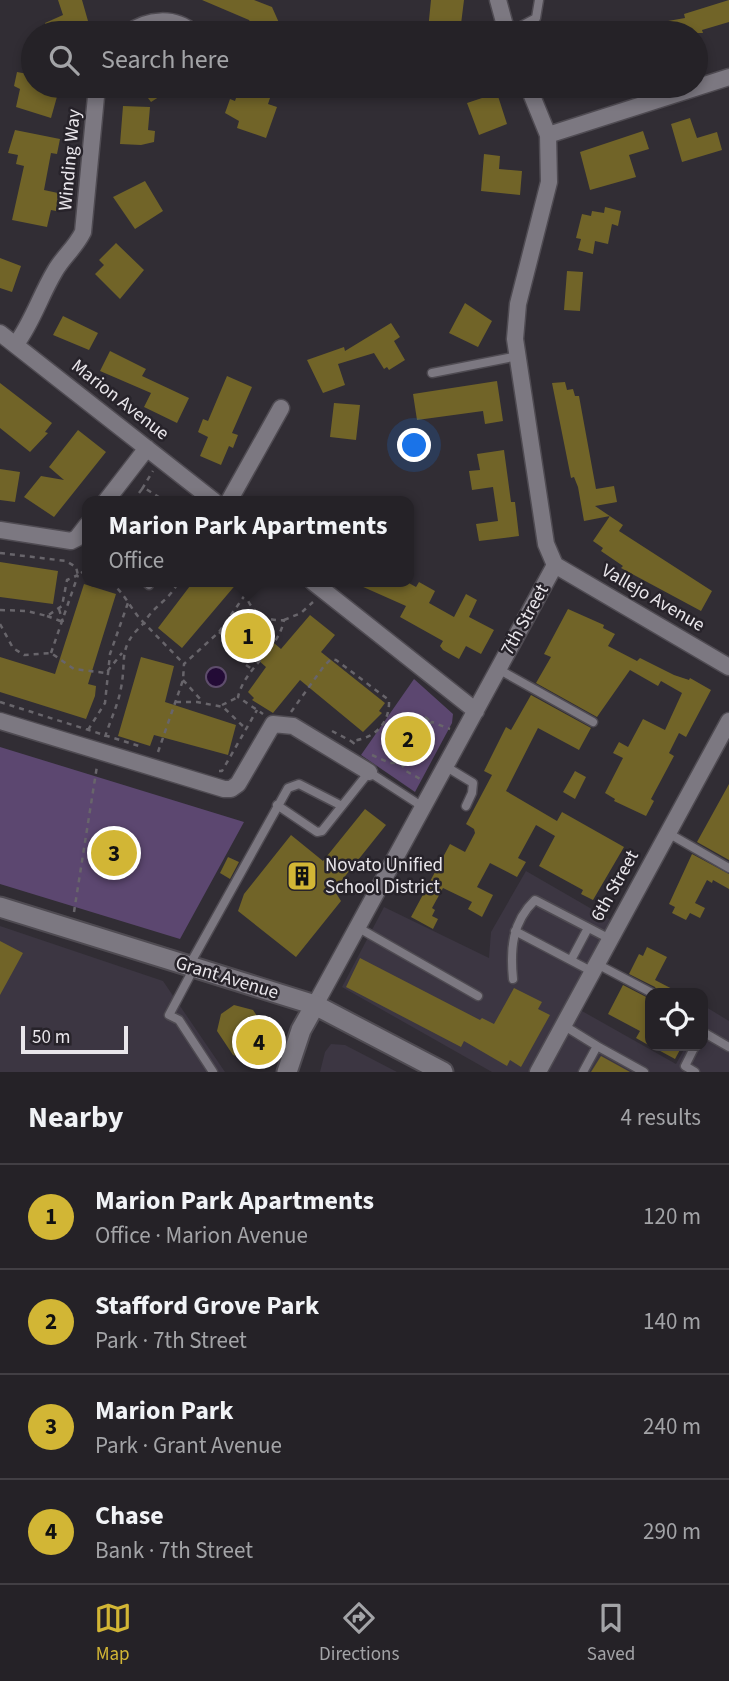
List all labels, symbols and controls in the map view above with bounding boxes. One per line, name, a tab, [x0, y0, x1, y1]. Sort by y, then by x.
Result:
search box	[21, 21, 708, 98]
icon: search	[45, 41, 83, 79]
text: Search here	[101, 41, 229, 78]
street label: Winding Way	[52, 108, 88, 212]
street label: Marion Avenue	[65, 353, 175, 447]
your location	[397, 428, 431, 462]
popup	[82, 496, 414, 587]
text: Marion Park Apartments	[108, 507, 388, 544]
text: Office	[108, 544, 164, 577]
street label: Vallejo Avenue	[596, 557, 710, 639]
street label: 7th Street	[494, 579, 556, 660]
pin: 1	[225, 610, 271, 662]
pin: 2	[385, 713, 431, 765]
pin: 3	[91, 827, 137, 879]
street label: 6th Street	[584, 845, 646, 926]
place label: Novato Unified School District	[325, 852, 443, 901]
building icon: Novato Unified School District	[285, 859, 319, 893]
street label: Grant Avenue	[172, 950, 282, 1006]
map controls	[645, 988, 708, 1051]
button: locate	[645, 988, 708, 1051]
pin: 4	[236, 1016, 282, 1068]
scale bar	[21, 1023, 128, 1055]
text: 50 m	[32, 1024, 70, 1051]
text: Nearby	[28, 1096, 123, 1139]
text: 4 results	[621, 1101, 701, 1134]
text: Marion Park Apartments	[95, 1182, 374, 1219]
text: 1	[45, 1200, 57, 1233]
text: 120 m	[643, 1200, 701, 1233]
text: Office · Marion Avenue	[95, 1219, 308, 1252]
text: Stafford Grove Park	[95, 1287, 319, 1324]
text: 2	[45, 1305, 57, 1338]
text: 140 m	[643, 1305, 701, 1338]
text: Park · 7th Street	[95, 1324, 247, 1357]
text: Marion Park	[95, 1392, 233, 1429]
text: 3	[45, 1410, 57, 1443]
text: 240 m	[643, 1410, 701, 1443]
text: Park · Grant Avenue	[95, 1429, 282, 1462]
text: Chase	[95, 1497, 164, 1534]
text: 4	[45, 1515, 57, 1548]
text: 290 m	[643, 1515, 701, 1548]
text: Bank · 7th Street	[95, 1534, 253, 1567]
tab: Map	[94, 1599, 132, 1668]
tab: Directions	[319, 1599, 399, 1668]
tab: Saved	[587, 1599, 635, 1668]

